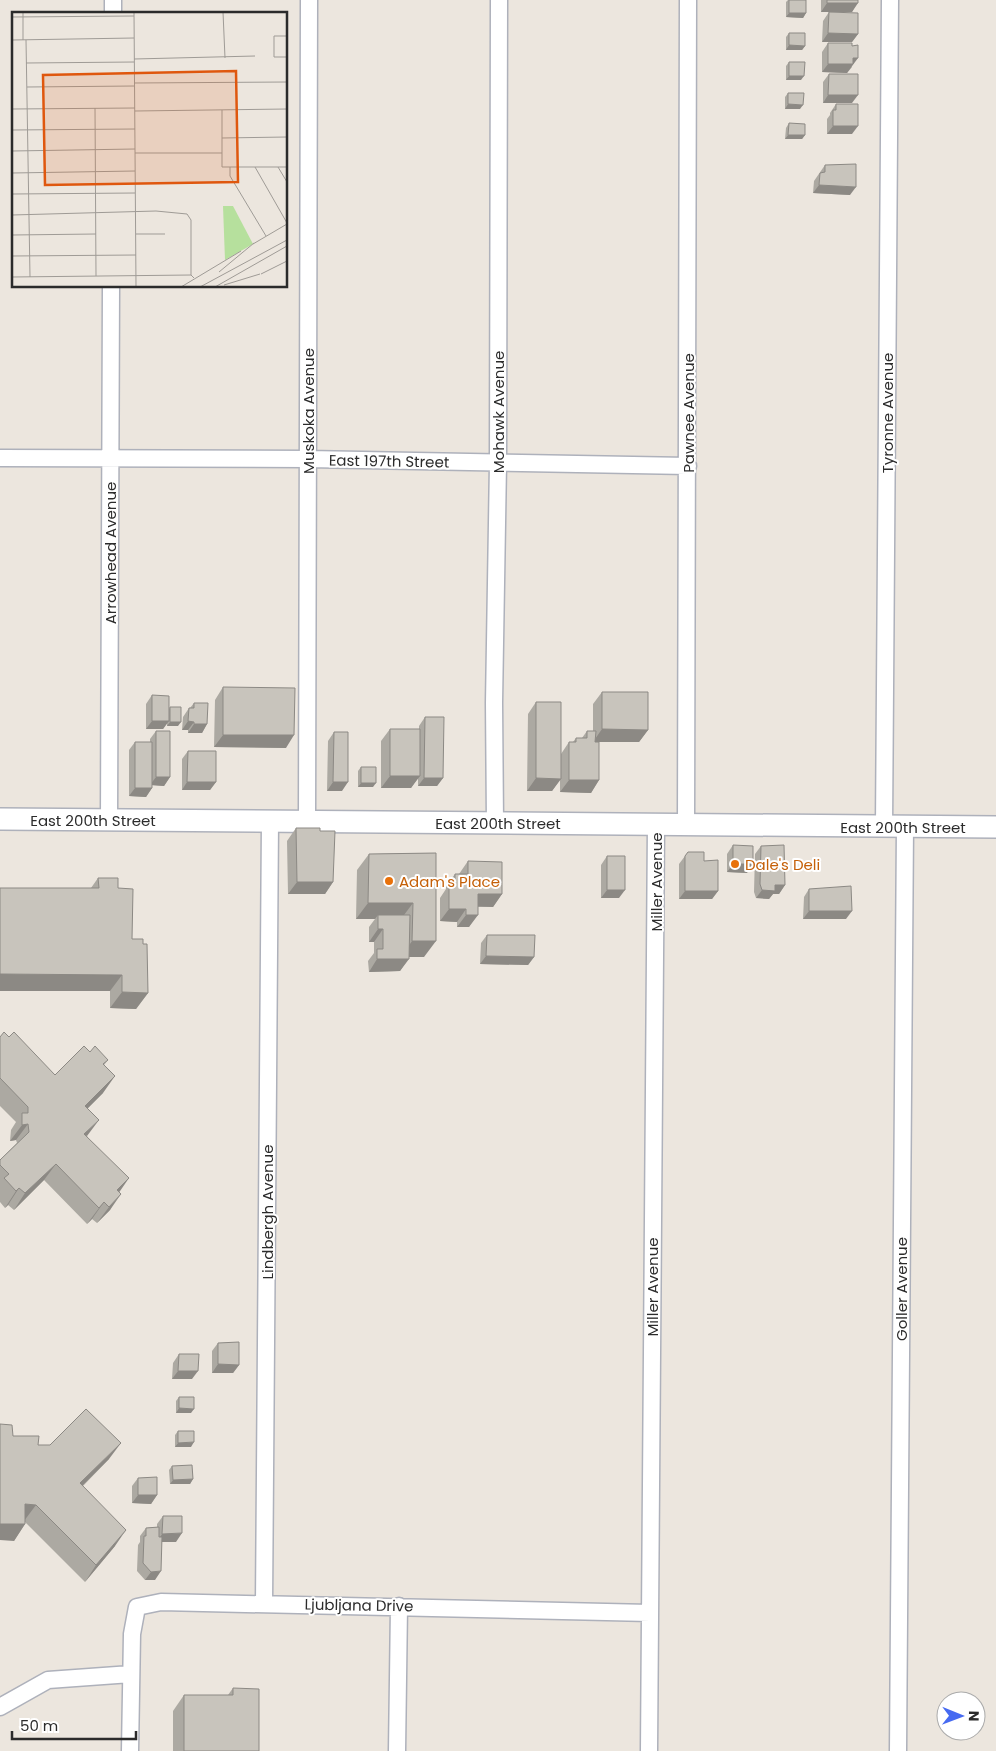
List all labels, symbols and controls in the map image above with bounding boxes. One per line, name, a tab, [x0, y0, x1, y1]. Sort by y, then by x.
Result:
inset map	[12, 12, 288, 288]
street label: Muskoka Avenue	[298, 348, 319, 474]
street label: Mohawk Avenue	[488, 351, 509, 473]
street label: Pawnee Avenue	[678, 353, 699, 473]
street label: Tyronne Avenue	[877, 353, 898, 473]
street label: East 197th Street	[329, 449, 449, 473]
street label: Arrowhead Avenue	[100, 482, 121, 624]
street label: East 200th Street	[30, 810, 156, 831]
street label: East 200th Street	[435, 813, 561, 834]
street label: East 200th Street	[840, 817, 966, 838]
street label: Miller Avenue	[646, 832, 667, 932]
place label: Dale's Deli	[745, 854, 820, 875]
marker: Dale's Deli	[729, 858, 741, 870]
place label: Adam's Place	[399, 871, 500, 892]
marker: Adam's Place	[383, 875, 395, 887]
street label: Lindbergh Avenue	[257, 1144, 278, 1280]
street label: Miller Avenue	[642, 1237, 663, 1337]
street label: Goller Avenue	[891, 1237, 912, 1341]
street label: Ljubljana Drive	[304, 1594, 414, 1616]
north arrow	[936, 1691, 986, 1741]
scale bar	[12, 1708, 136, 1740]
text: N	[964, 1711, 984, 1722]
text: 50 m	[20, 1715, 58, 1736]

